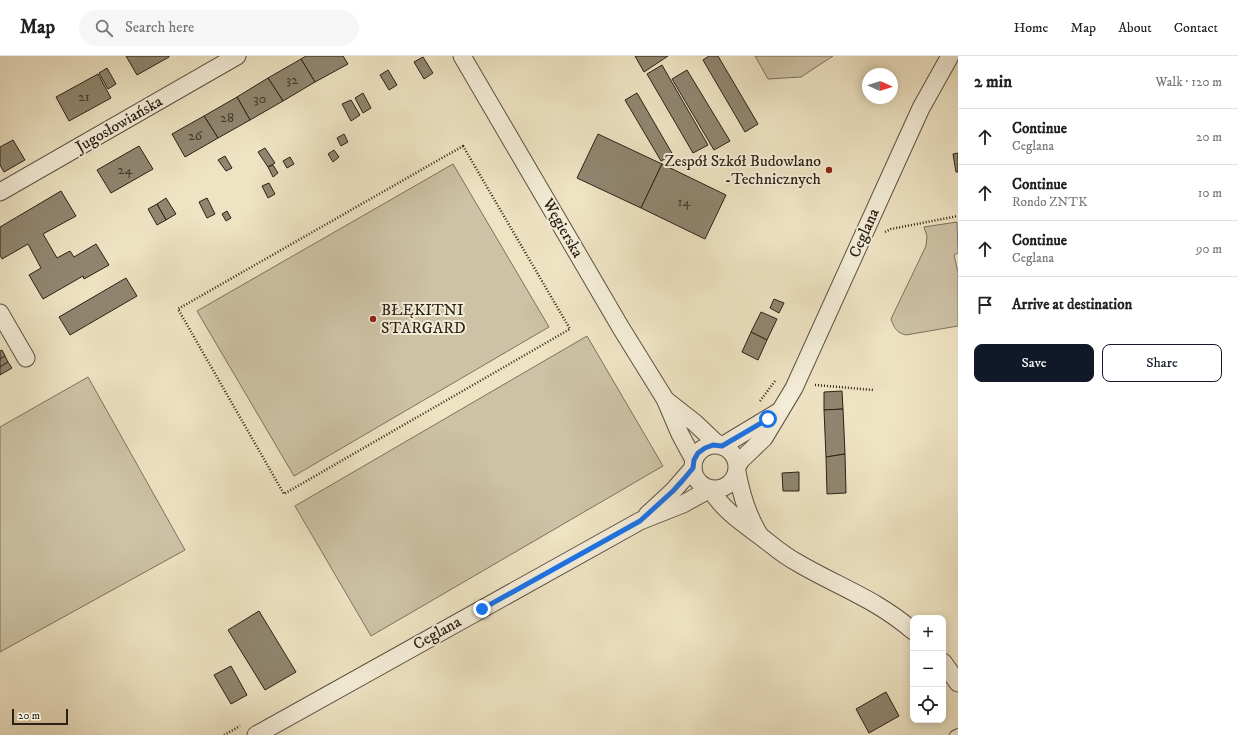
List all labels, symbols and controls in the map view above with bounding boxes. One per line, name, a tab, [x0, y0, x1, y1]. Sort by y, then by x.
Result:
search box	[79, 10, 359, 46]
text: Map	[20, 16, 55, 39]
icon: search	[93, 17, 115, 39]
text: Search here	[125, 18, 194, 37]
text: Home	[1014, 19, 1048, 37]
text: Map	[1070, 19, 1096, 37]
text: About	[1118, 19, 1152, 37]
text: Contact	[1174, 19, 1218, 37]
north arrow	[862, 68, 898, 104]
house number: 32	[286, 71, 298, 89]
text: 2 min	[974, 71, 1012, 93]
text: Walk · 120 m	[1156, 74, 1222, 90]
house number: 21	[78, 88, 90, 106]
house number: 30	[254, 90, 266, 108]
street label: Jugosłowiańska	[70, 91, 166, 158]
house number: 28	[220, 109, 234, 127]
text: Continue	[1012, 119, 1067, 138]
icon: ahead	[974, 126, 996, 148]
house number: 26	[188, 127, 203, 145]
text: 20 m	[1196, 129, 1222, 145]
text: Ceglana	[1012, 138, 1054, 154]
place label: Zespół Szkół Budowlano -Technicznych	[665, 151, 822, 189]
house number: 24	[118, 161, 133, 179]
marker: Zespół Szkół Budowlano -Technicznych	[824, 165, 834, 175]
text: Continue	[1012, 175, 1067, 194]
icon: ahead	[974, 182, 996, 204]
text: 10 m	[1198, 185, 1222, 201]
house number: 14	[677, 193, 692, 211]
street label: Węgierska	[538, 194, 588, 261]
text: Rondo ZNTK	[1012, 194, 1087, 210]
street label: Ceglana	[844, 205, 884, 261]
text: Continue	[1012, 231, 1067, 250]
icon: ahead	[974, 238, 996, 260]
text: 90 m	[1196, 241, 1222, 257]
text: Ceglana	[1012, 250, 1054, 266]
icon: arrive	[974, 294, 996, 316]
text: Arrive at destination	[1012, 295, 1132, 314]
place label: BŁĘKITNI STARGARD	[381, 300, 466, 338]
marker: BŁĘKITNI STARGARD	[368, 314, 378, 324]
button: Save	[974, 344, 1094, 382]
button: Share	[1102, 344, 1222, 382]
route start	[759, 410, 777, 428]
route end	[473, 600, 491, 618]
street label: Ceglana	[409, 612, 465, 654]
map controls	[910, 615, 946, 723]
button: +	[910, 615, 946, 651]
button: −	[910, 651, 946, 687]
button: locate	[910, 687, 946, 723]
scale bar	[12, 707, 68, 726]
text: 20 m	[18, 709, 40, 723]

